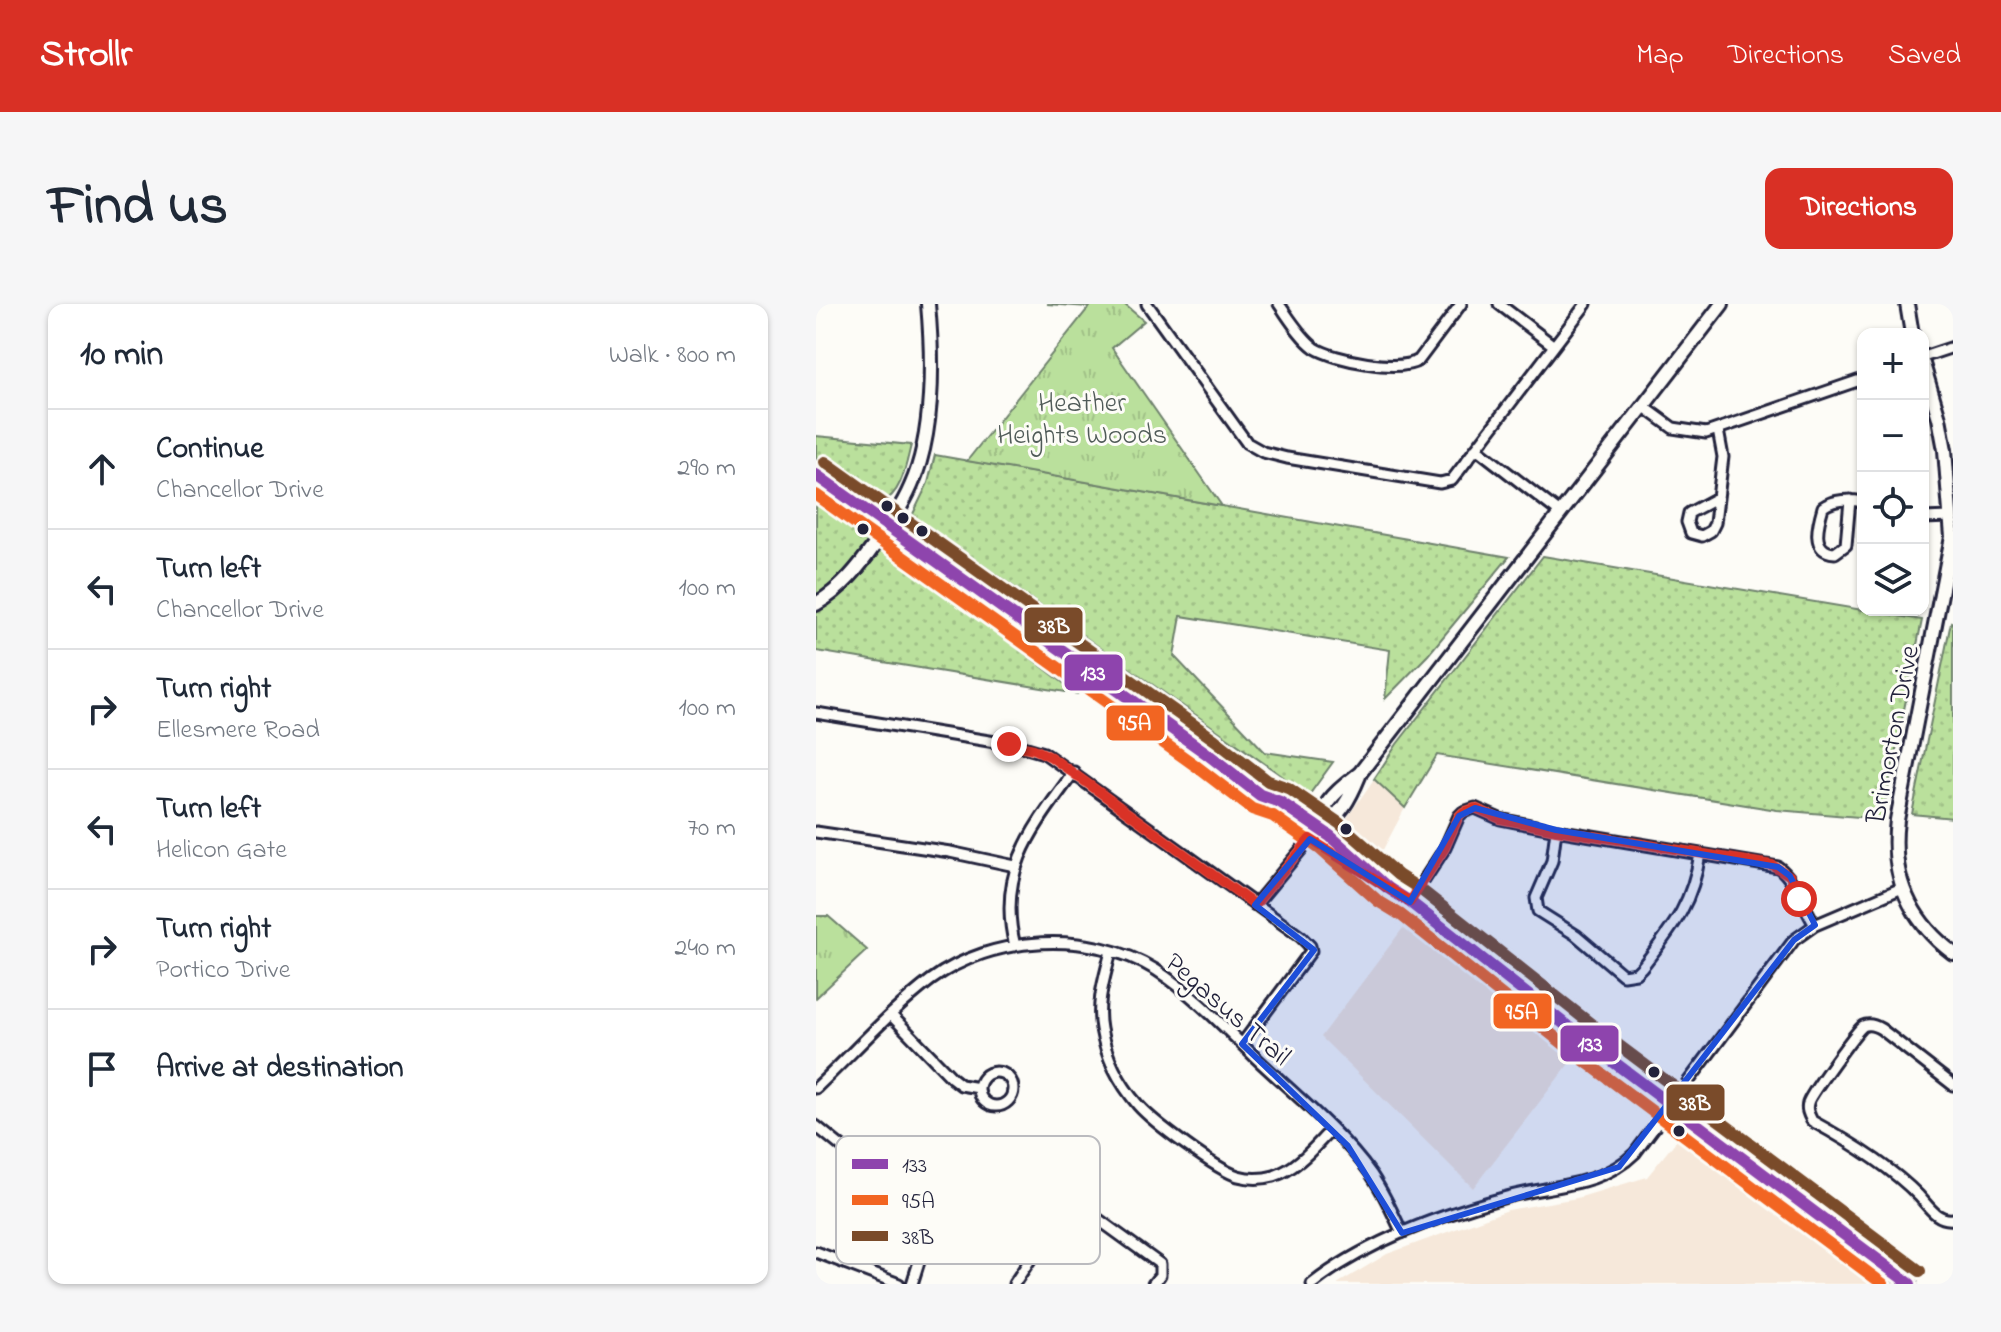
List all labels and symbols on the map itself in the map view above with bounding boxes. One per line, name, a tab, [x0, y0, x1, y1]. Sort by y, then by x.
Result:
park label: Heather Heights Woods	[997, 384, 1167, 457]
unlabelled marker	[879, 498, 895, 514]
unlabelled marker	[895, 510, 911, 526]
unlabelled marker	[855, 521, 871, 537]
unlabelled marker	[914, 523, 930, 539]
line badge: 38B	[1023, 606, 1084, 644]
text: 38B	[1037, 612, 1070, 644]
street label: Brimorton Drive	[1857, 642, 1932, 828]
line badge: 133	[1063, 653, 1124, 692]
text: 133	[1080, 659, 1106, 691]
line badge: 95A	[1105, 704, 1166, 742]
text: 95A	[1118, 709, 1151, 741]
route end	[991, 726, 1027, 762]
unlabelled marker	[1338, 821, 1354, 837]
route start	[1781, 881, 1817, 917]
street label: Pegasus Trail	[1154, 944, 1299, 1077]
line badge: 95A	[1492, 992, 1553, 1030]
text: 95A	[1505, 998, 1538, 1030]
line badge: 133	[1559, 1024, 1620, 1063]
text: 133	[1577, 1030, 1603, 1062]
unlabelled marker	[1646, 1064, 1662, 1080]
line badge: 38B	[1665, 1083, 1726, 1122]
text: 38B	[1678, 1089, 1711, 1121]
unlabelled marker	[1671, 1123, 1687, 1139]
legend	[836, 1136, 1100, 1264]
text: 133	[902, 1151, 927, 1183]
text: 95A	[902, 1187, 935, 1219]
text: 38B	[902, 1223, 934, 1255]

